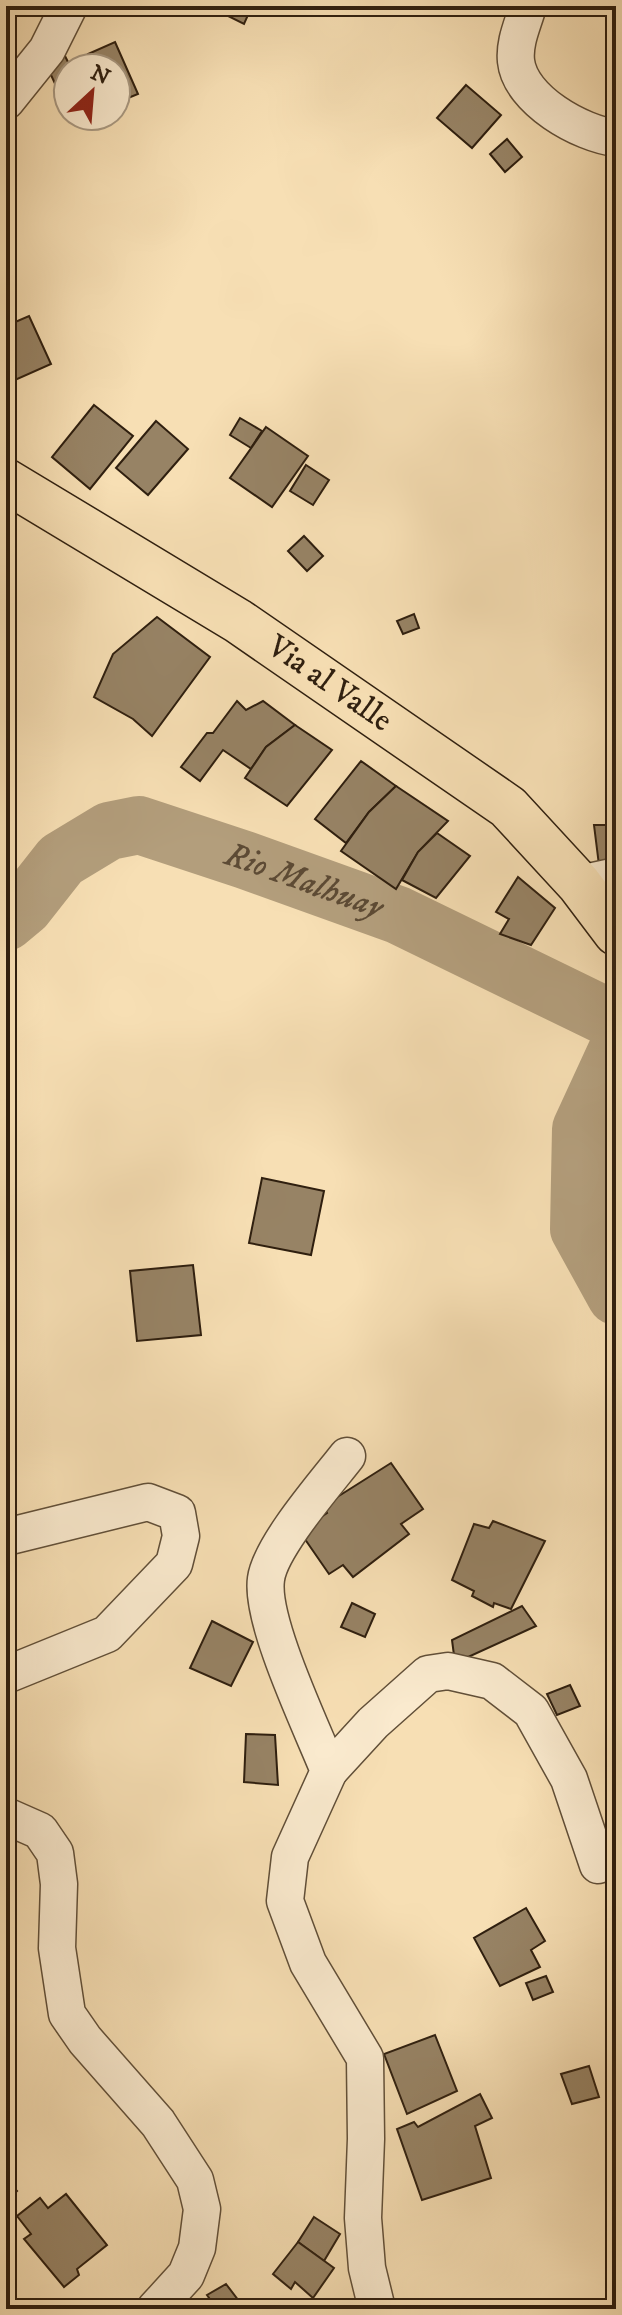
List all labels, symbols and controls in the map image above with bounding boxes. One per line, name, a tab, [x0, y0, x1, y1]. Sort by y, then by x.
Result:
north arrow	[52, 52, 132, 132]
text: N	[86, 59, 114, 91]
street label: Via al Valle	[258, 626, 400, 741]
water label: Rio Malhuay	[218, 833, 390, 929]

